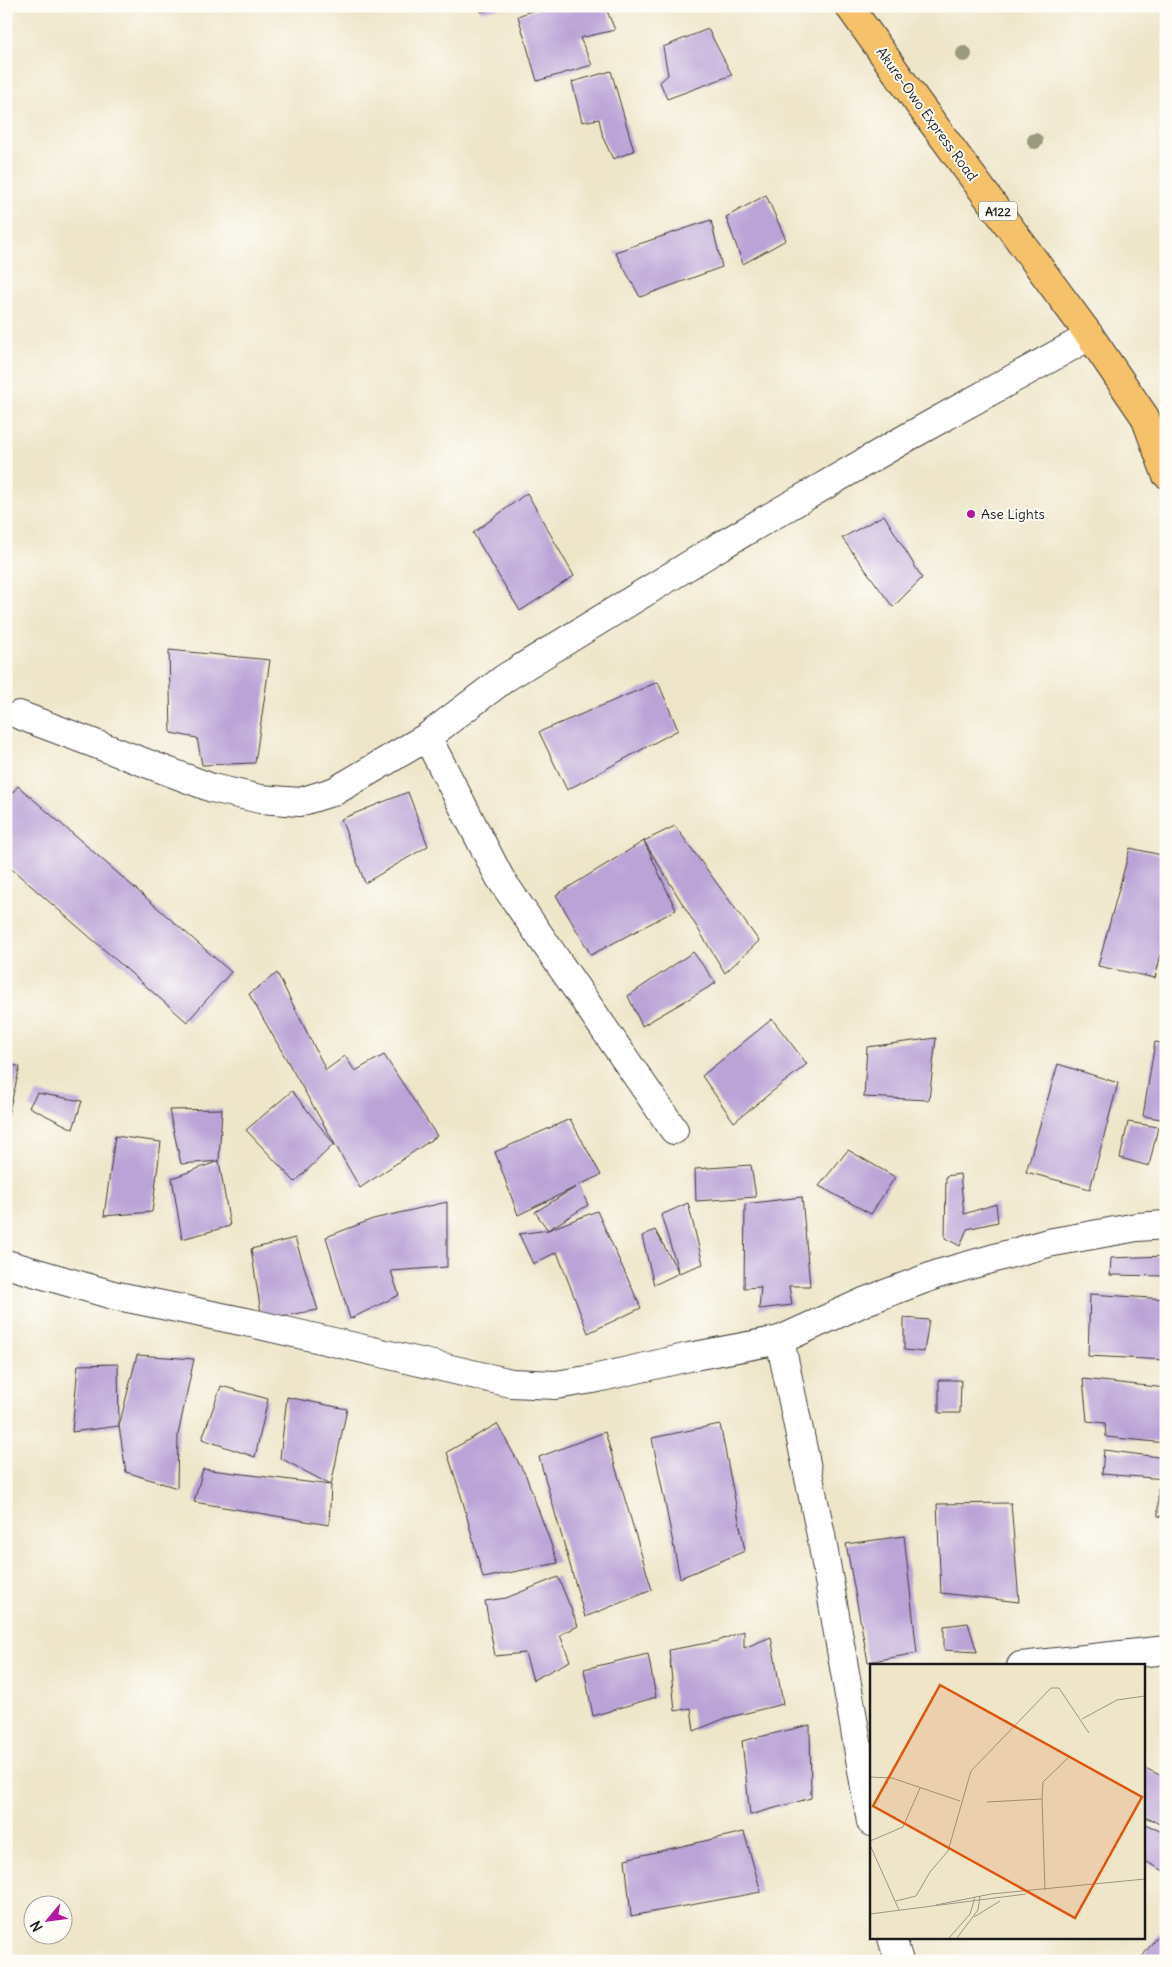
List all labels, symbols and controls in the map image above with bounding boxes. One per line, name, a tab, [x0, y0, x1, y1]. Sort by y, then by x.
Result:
street label: Akure-Owo Express Road	[872, 44, 982, 184]
road number: A122	[979, 202, 1017, 220]
place label: Ase Lights	[981, 505, 1045, 523]
marker: Ase Lights	[965, 508, 977, 520]
inset map	[870, 1664, 1144, 1940]
north arrow	[22, 1894, 72, 1944]
text: N	[26, 1918, 47, 1935]

